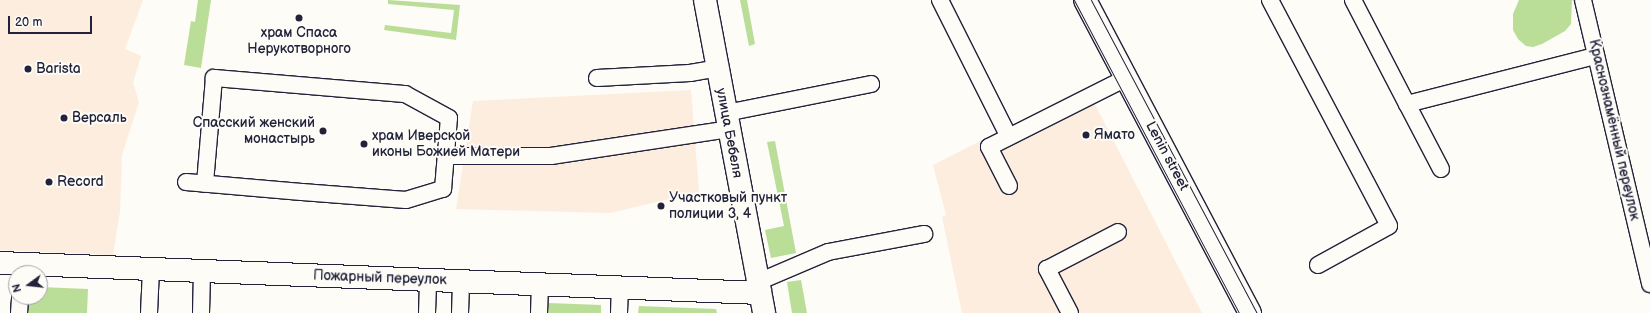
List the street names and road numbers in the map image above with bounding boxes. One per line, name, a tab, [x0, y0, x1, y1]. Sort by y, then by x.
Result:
street label: Краснознамённый переулок	[1585, 38, 1643, 222]
street label: улица Бебеля	[712, 87, 746, 179]
street label: Lenin street	[1142, 119, 1192, 193]
street label: Пожарный переулок	[313, 267, 447, 289]

